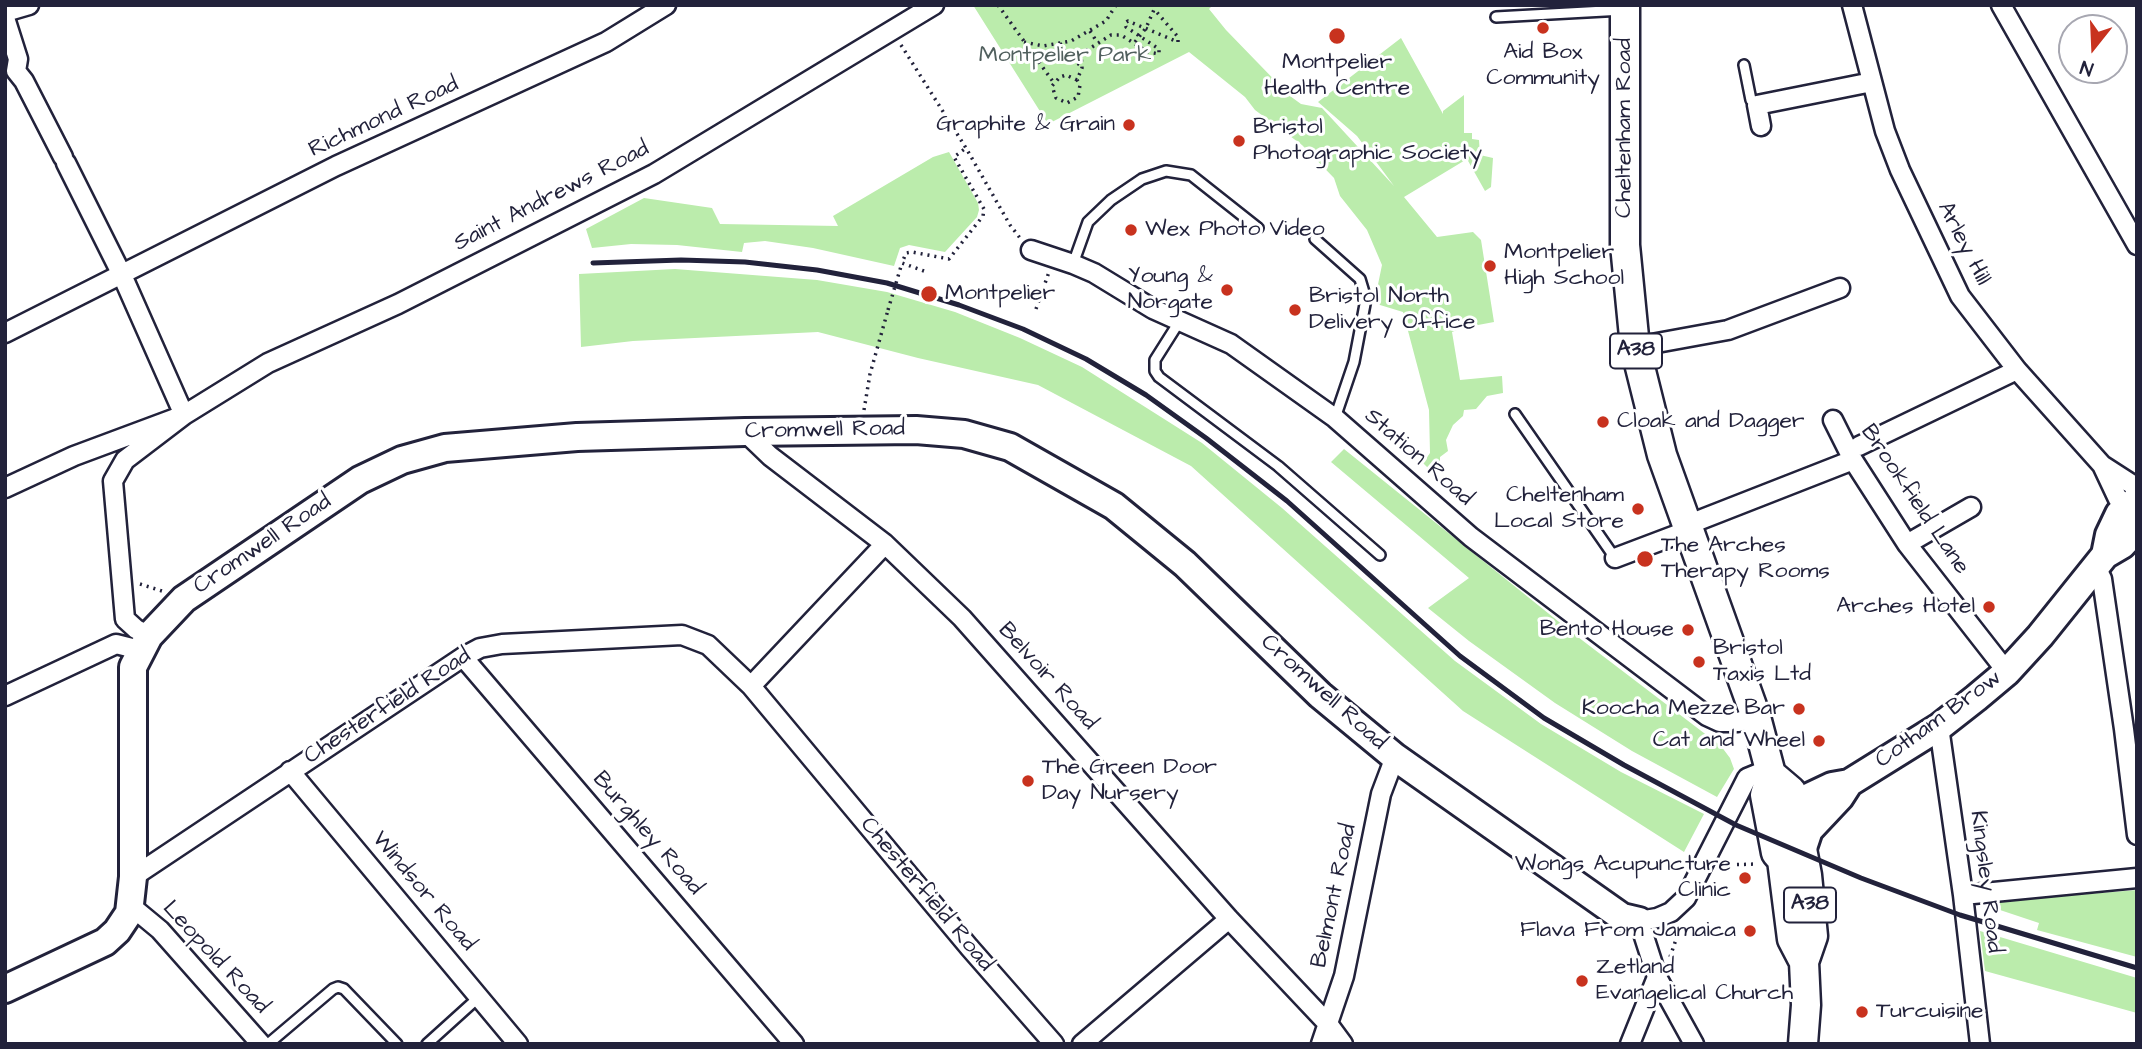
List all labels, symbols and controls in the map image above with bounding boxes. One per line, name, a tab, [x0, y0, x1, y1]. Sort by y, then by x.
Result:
north arrow	[2058, 14, 2128, 84]
marker: Aid Box Community	[1535, 20, 1551, 36]
marker: Montpelier Health Centre	[1327, 26, 1347, 46]
street label: Cheltenham Road	[1611, 38, 1639, 218]
place label: Aid Box Community	[1486, 39, 1600, 93]
park label: Montpelier Park	[979, 42, 1151, 70]
place label: Montpelier Health Centre	[1264, 49, 1410, 103]
text: N	[2077, 53, 2097, 82]
street label: Richmond Road	[305, 71, 463, 165]
place label: Graphite & Grain	[936, 111, 1115, 139]
place label: Bristol Photographic Society	[1253, 114, 1482, 168]
marker: Graphite & Grain	[1121, 117, 1137, 133]
marker: Bristol Photographic Society	[1231, 133, 1247, 149]
street label: Saint Andrews Road	[450, 136, 654, 258]
street label: Arley Hill	[1930, 198, 1996, 290]
place label: Wex Photo Video	[1145, 216, 1325, 244]
marker: Wex Photo Video	[1123, 222, 1139, 238]
place label: Montpelier High School	[1504, 239, 1624, 293]
marker: Montpelier High School	[1482, 258, 1498, 274]
place label: Young & Norgate	[1128, 263, 1213, 317]
place label: Montpelier	[945, 280, 1055, 308]
marker: Young & Norgate	[1219, 282, 1235, 298]
place label: Bristol North Delivery Office	[1309, 283, 1476, 337]
marker: Montpelier	[919, 284, 939, 304]
marker: Bristol North Delivery Office	[1287, 302, 1303, 318]
road number: A38	[1610, 334, 1662, 368]
street label: Station Road	[1358, 403, 1478, 513]
place label: Cloak and Dagger	[1617, 408, 1805, 436]
marker: Cloak and Dagger	[1595, 414, 1611, 430]
street label: Cromwell Road	[745, 416, 905, 446]
street label: Brookfield Lane	[1854, 420, 1974, 580]
place label: Cheltenham Local Store	[1494, 482, 1624, 536]
street label: Cromwell Road	[189, 489, 337, 601]
marker: Cheltenham Local Store	[1630, 501, 1646, 517]
place label: The Arches Therapy Rooms	[1661, 532, 1830, 586]
marker: The Arches Therapy Rooms	[1635, 549, 1655, 569]
place label: Arches Hotel	[1836, 593, 1975, 621]
marker: Arches Hotel	[1981, 599, 1997, 615]
place label: Bento House	[1540, 616, 1674, 644]
street label: Belvoir Road	[991, 617, 1103, 737]
marker: Bento House	[1680, 622, 1696, 638]
street label: Cromwell Road	[1254, 629, 1392, 757]
place label: Bristol Taxis Ltd	[1713, 635, 1811, 689]
street label: Chesterfield Road	[300, 643, 476, 771]
marker: Bristol Taxis Ltd	[1691, 654, 1707, 670]
street label: Cotham Brow	[1870, 665, 2008, 775]
place label: Koocha Mezze Bar	[1582, 695, 1785, 723]
marker: Koocha Mezze Bar	[1791, 701, 1807, 717]
place label: Cat and Wheel	[1653, 727, 1805, 755]
marker: Cat and Wheel	[1811, 733, 1827, 749]
place label: The Green Door Day Nursery	[1042, 754, 1217, 808]
street label: Burghley Road	[586, 767, 708, 901]
marker: The Green Door Day Nursery	[1020, 773, 1036, 789]
street label: Kingsley Road	[1963, 809, 2007, 955]
street label: Chesterfield Road	[853, 812, 999, 978]
street label: Belmont Road	[1306, 822, 1364, 970]
street label: Windsor Road	[365, 827, 481, 957]
place label: Wongs Acupuncture Clinic	[1515, 851, 1731, 905]
marker: Wongs Acupuncture Clinic	[1737, 870, 1753, 886]
road number: A38	[1784, 888, 1836, 922]
street label: Leopold Road	[156, 896, 274, 1020]
place label: Flava From Jamaica	[1520, 917, 1736, 945]
marker: Flava From Jamaica	[1742, 923, 1758, 939]
place label: Zetland Evangelical Church	[1596, 954, 1793, 1008]
marker: Zetland Evangelical Church	[1574, 973, 1590, 989]
place label: Turcuisine	[1876, 998, 1983, 1026]
marker: Turcuisine	[1854, 1004, 1870, 1020]

